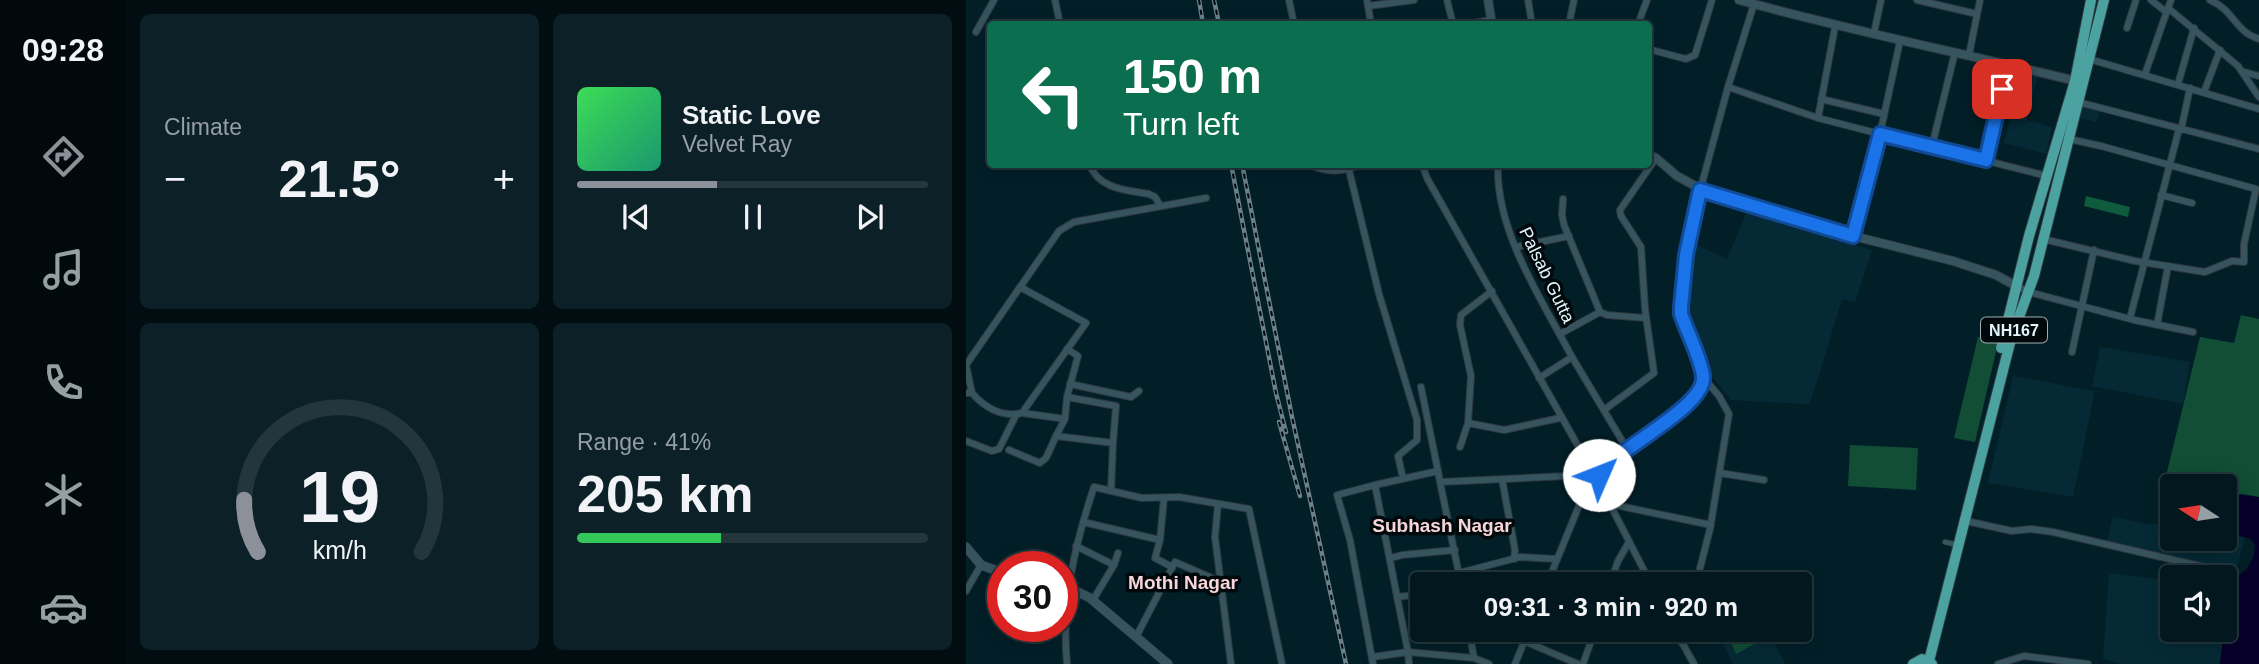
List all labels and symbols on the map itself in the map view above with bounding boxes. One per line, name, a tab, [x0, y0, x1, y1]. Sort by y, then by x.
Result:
pin	[1972, 59, 2032, 119]
street label: Palsab Gutta	[1515, 224, 1579, 327]
road number: NH167	[1981, 318, 2047, 342]
position arrow	[1562, 438, 1636, 512]
north arrow	[2160, 474, 2236, 551]
district label: Subhash Nagar	[1372, 515, 1512, 536]
speed limit sign: 30	[987, 551, 1078, 642]
district label: Mothi Nagar	[1128, 572, 1238, 593]

